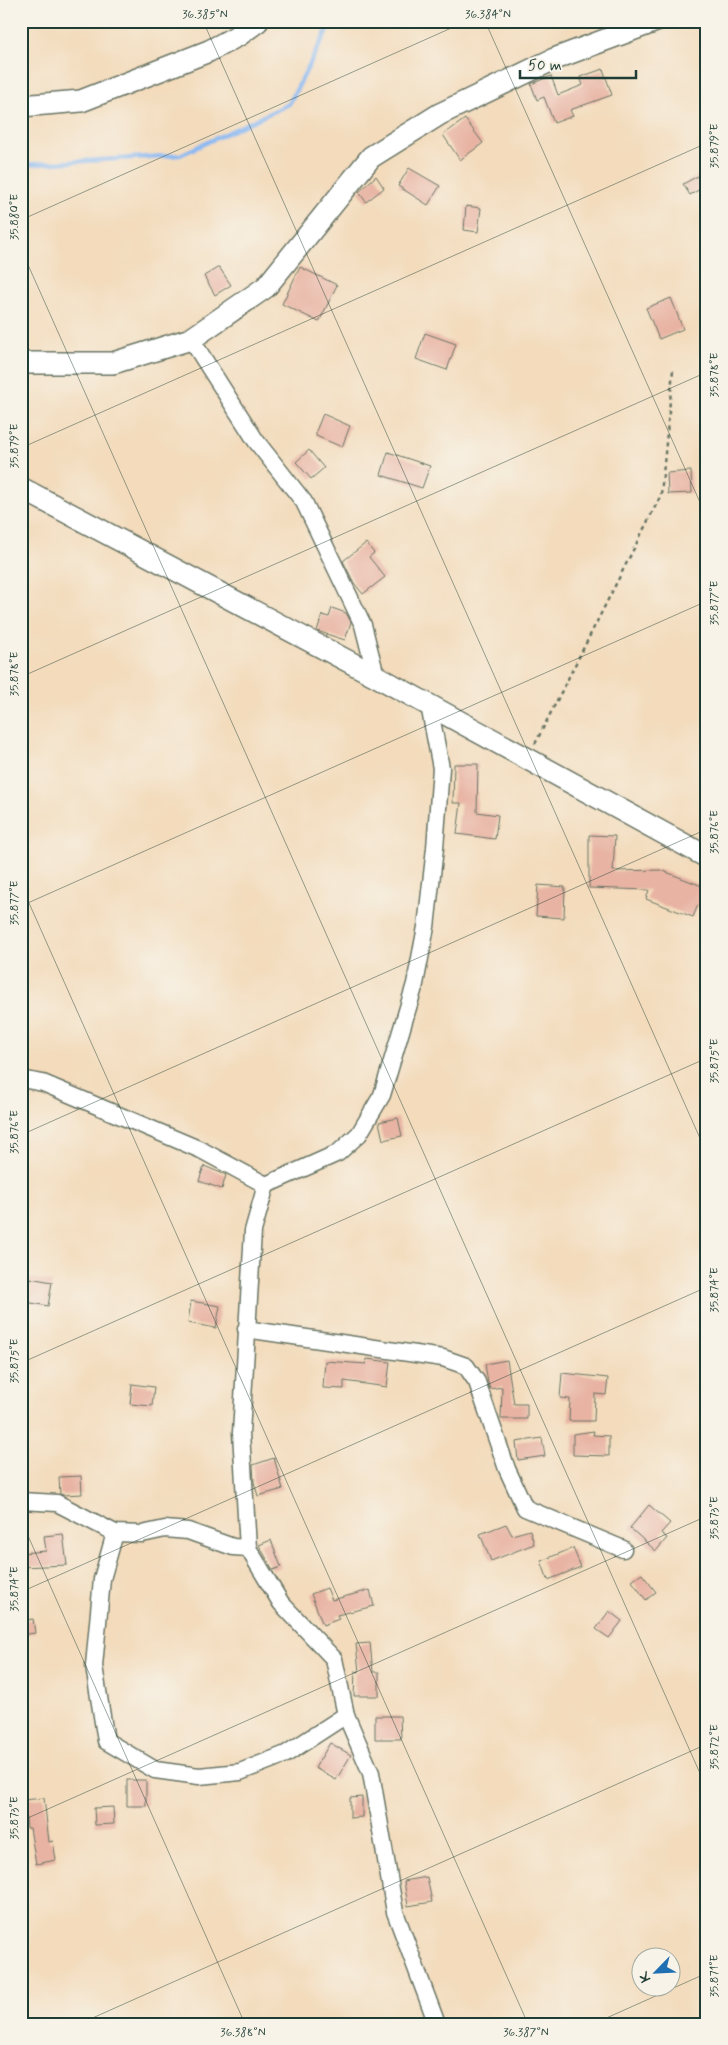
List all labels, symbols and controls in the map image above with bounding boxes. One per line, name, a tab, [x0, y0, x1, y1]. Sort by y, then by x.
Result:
text: 36.385°N	[182, 7, 228, 23]
text: 36.384°N	[465, 7, 511, 23]
scale bar	[520, 48, 637, 80]
text: 50 m	[528, 56, 562, 76]
text: 35.879°E	[707, 124, 723, 168]
text: 35.880°E	[7, 194, 23, 240]
text: 35.878°E	[707, 353, 723, 398]
text: 35.879°E	[7, 424, 23, 468]
text: 35.877°E	[707, 580, 723, 626]
text: 35.878°E	[7, 652, 23, 697]
text: 35.876°E	[707, 810, 723, 854]
text: 35.877°E	[7, 880, 23, 926]
text: 35.875°E	[707, 1038, 723, 1084]
text: 35.876°E	[7, 1110, 23, 1154]
text: 35.874°E	[707, 1267, 723, 1313]
text: 35.875°E	[7, 1338, 23, 1384]
text: 35.873°E	[707, 1496, 723, 1540]
text: 35.874°E	[7, 1566, 23, 1612]
text: 35.872°E	[707, 1724, 723, 1770]
text: 35.873°E	[7, 1796, 23, 1840]
north arrow	[630, 1948, 680, 1998]
text: 35.871°E	[707, 1954, 723, 1998]
text: K	[634, 1968, 655, 1985]
text: 36.388°N	[220, 2025, 266, 2041]
text: 36.387°N	[503, 2025, 549, 2041]

